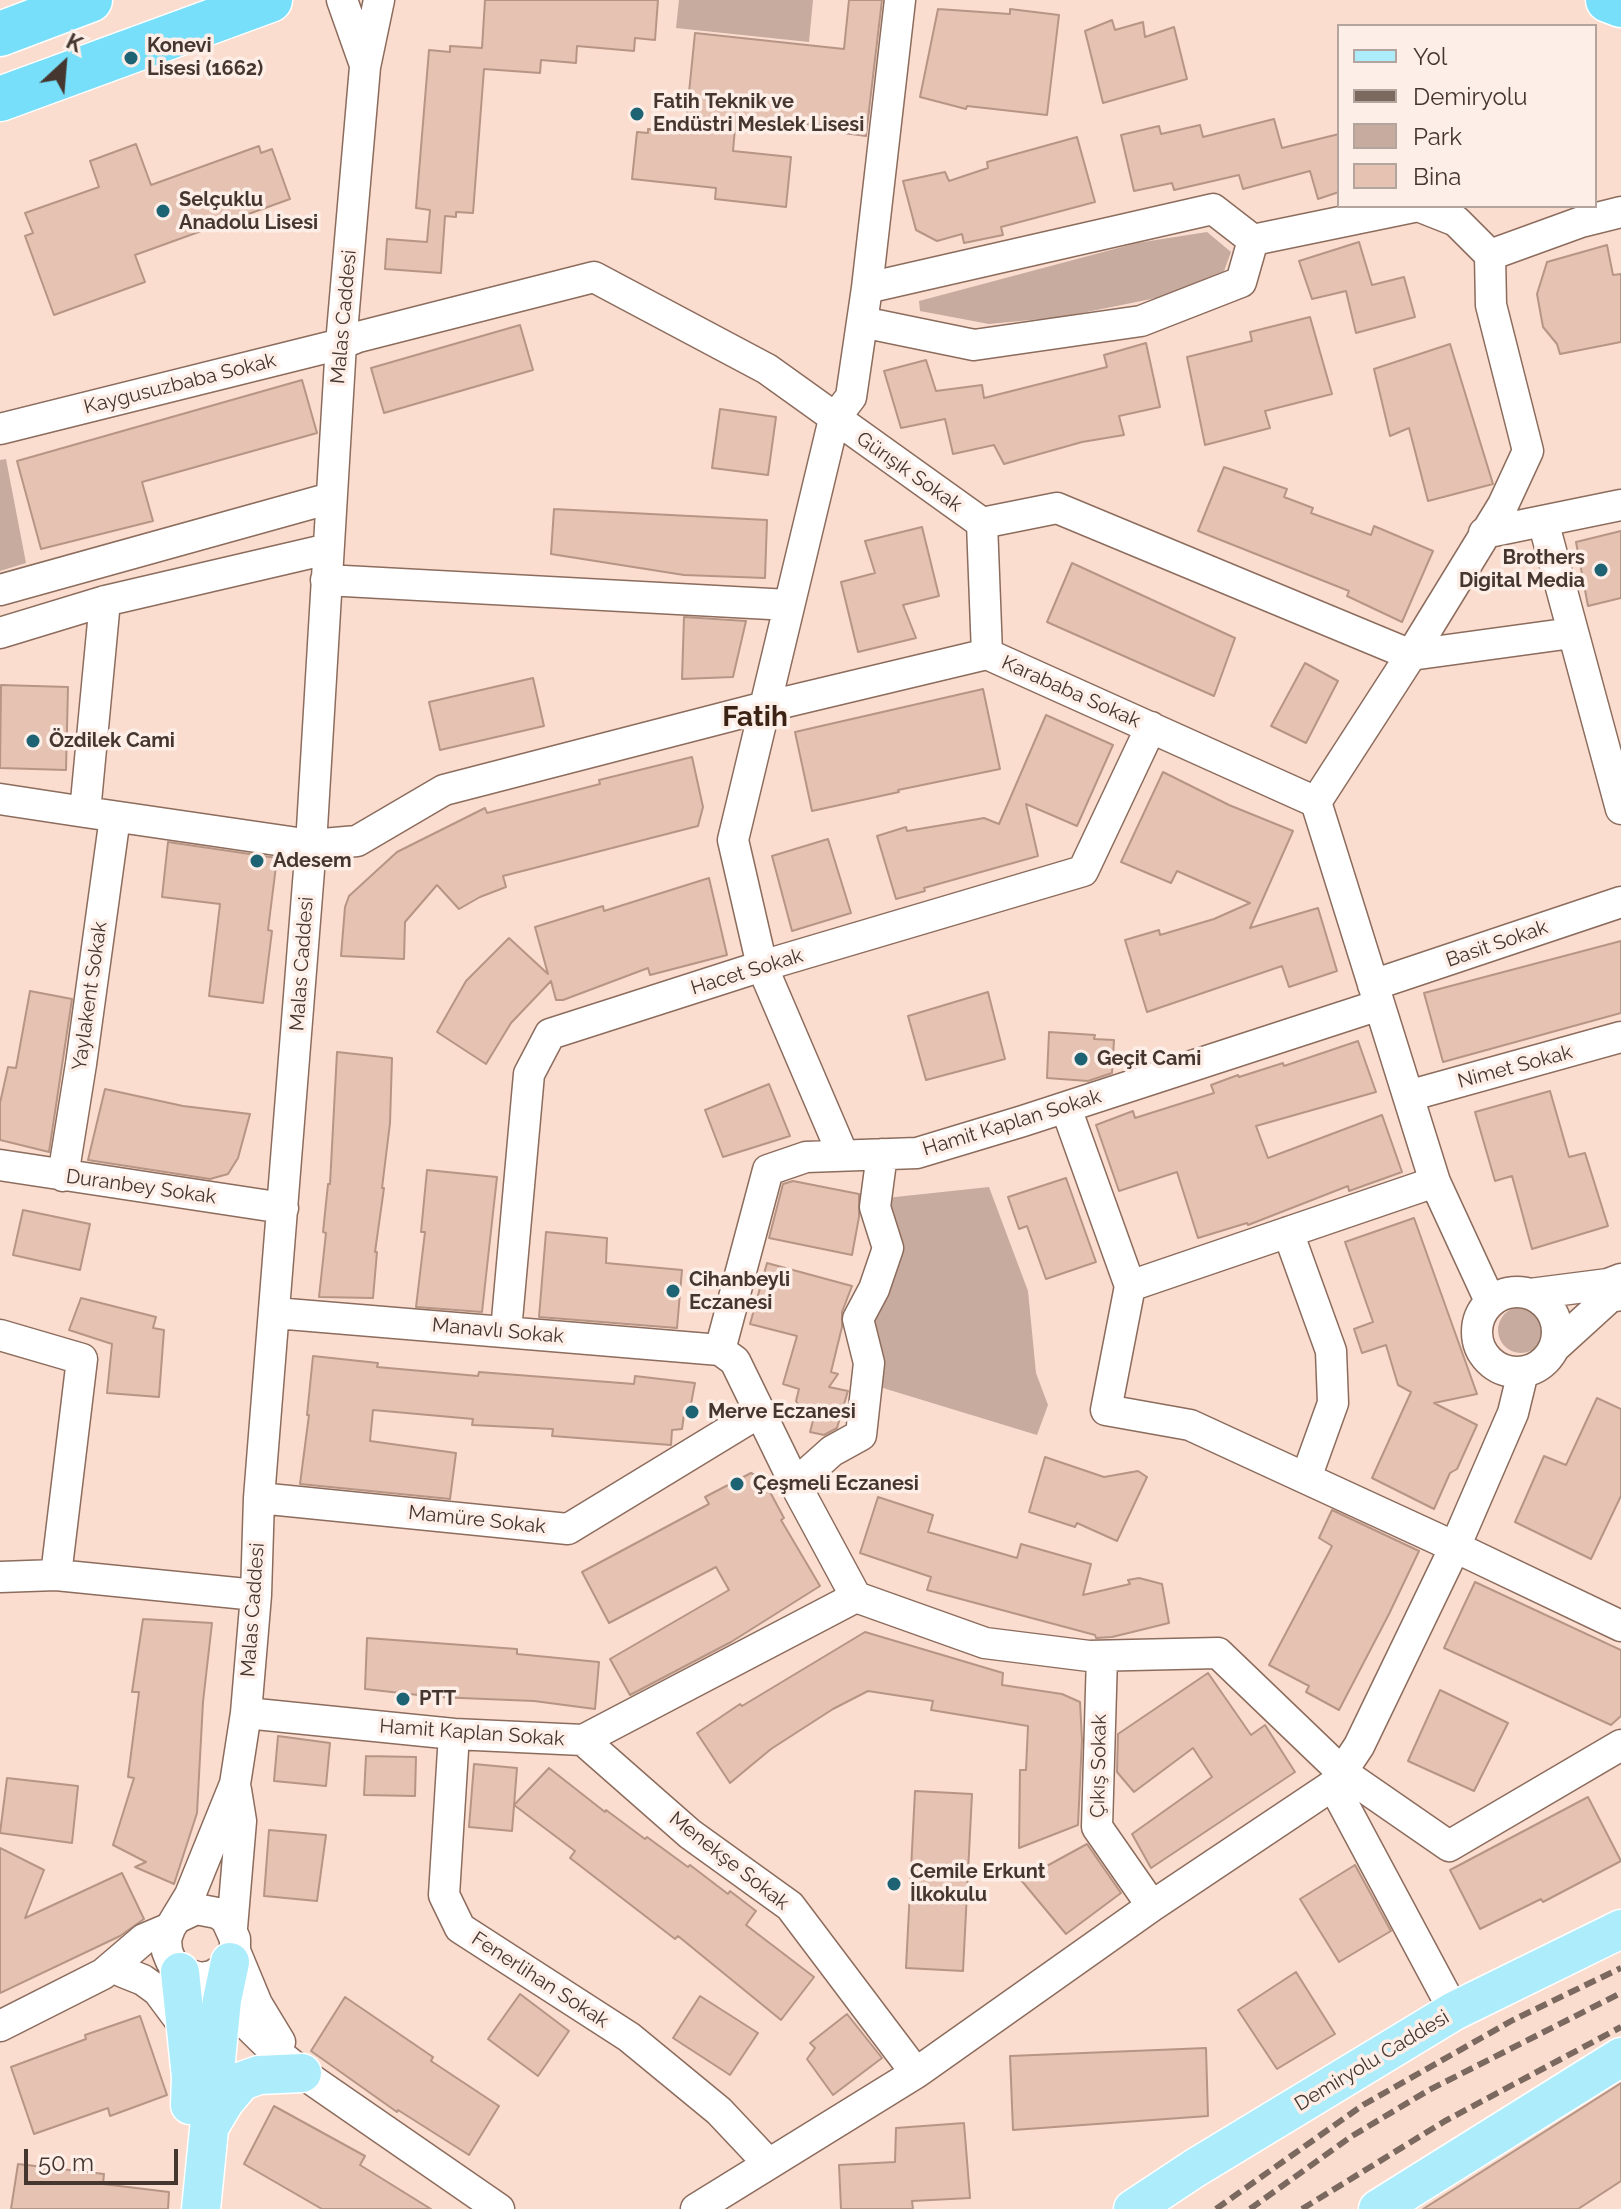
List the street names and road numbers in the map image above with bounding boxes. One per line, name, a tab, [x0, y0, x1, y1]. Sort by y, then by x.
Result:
street label: Malas Caddesi	[326, 249, 362, 385]
street label: Kaygusuzbaba Sokak	[81, 349, 279, 419]
street label: Gürışık Sokak	[852, 427, 966, 517]
street label: Karababa Sokak	[998, 651, 1144, 733]
street label: Malas Caddesi	[285, 896, 319, 1032]
street label: Basit Sokak	[1443, 915, 1551, 973]
street label: Yaylakent Sokak	[68, 920, 112, 1072]
street label: Hacet Sokak	[688, 944, 806, 1000]
street label: Nimet Sokak	[1455, 1040, 1575, 1094]
street label: Hamit Kaplan Sokak	[920, 1084, 1104, 1162]
street label: Duranbey Sokak	[64, 1165, 218, 1209]
street label: Manavlı Sokak	[431, 1313, 565, 1349]
street label: Mamüre Sokak	[407, 1501, 547, 1539]
street label: Malas Caddesi	[236, 1542, 270, 1678]
street label: Çıkış Sokak	[1086, 1714, 1112, 1818]
street label: Hamit Kaplan Sokak	[379, 1715, 565, 1751]
street label: Menekşe Sokak	[664, 1807, 794, 1915]
street label: Fenerlihan Sokak	[467, 1927, 613, 2033]
street label: Demiryolu Caddesi	[1290, 2005, 1454, 2117]

